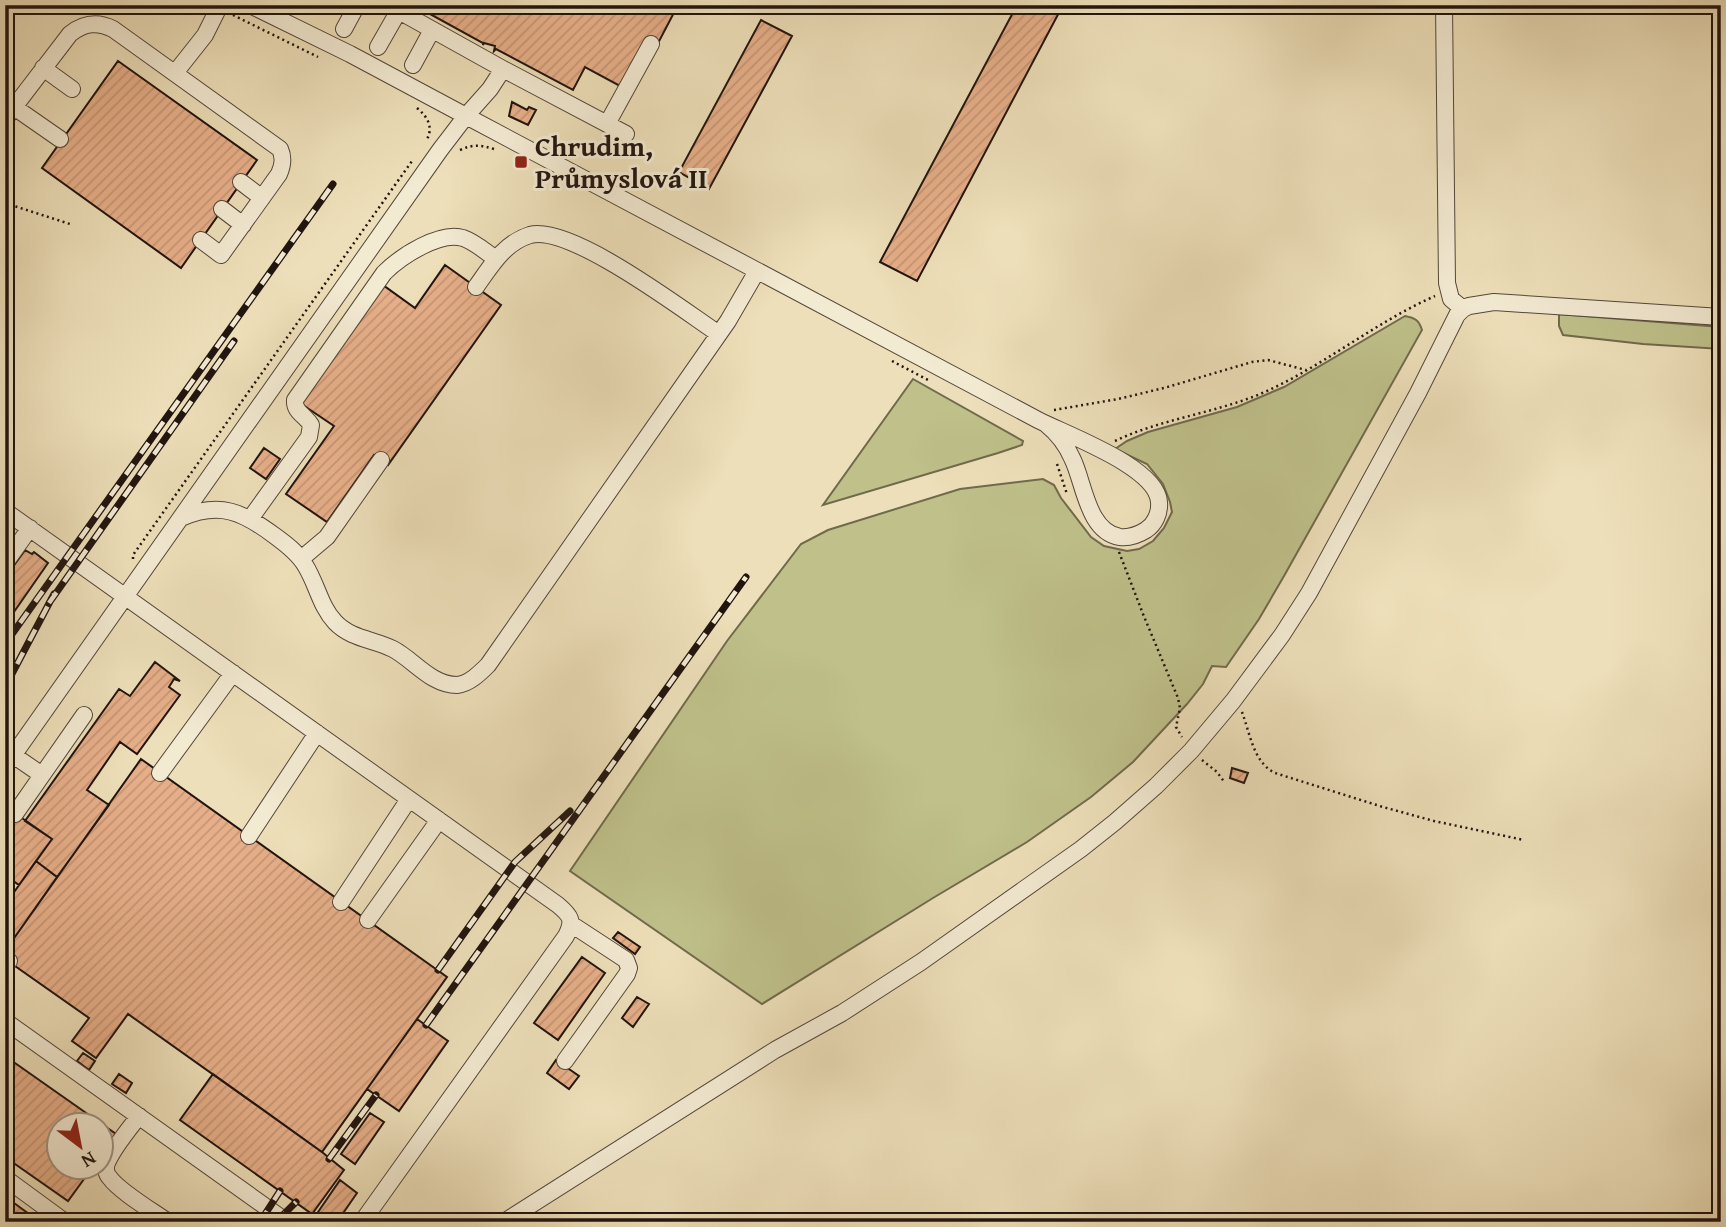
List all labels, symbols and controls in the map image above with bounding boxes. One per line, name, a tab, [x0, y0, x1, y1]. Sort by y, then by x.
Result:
place label: Chrudim, Průmyslová II	[535, 125, 707, 198]
marker: Chrudim, Průmyslová II	[513, 154, 529, 170]
north arrow	[46, 1112, 116, 1182]
text: N	[76, 1145, 102, 1176]

